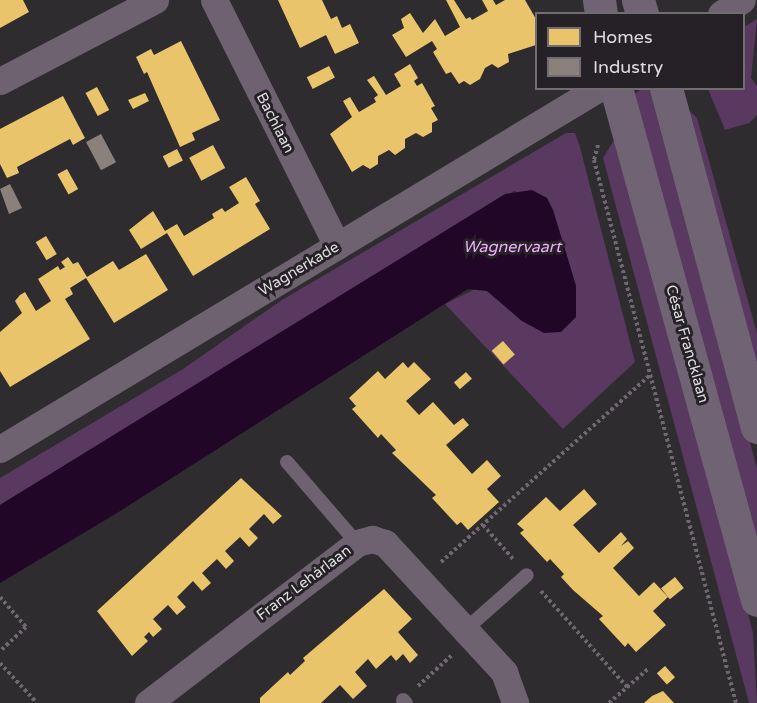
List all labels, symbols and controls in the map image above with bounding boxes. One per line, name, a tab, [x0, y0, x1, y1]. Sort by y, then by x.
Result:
legend	[535, 12, 745, 90]
text: Homes	[593, 26, 653, 48]
text: Industry	[593, 56, 663, 78]
street label: Bachlaan	[252, 90, 298, 156]
water label: Wagnervaart	[463, 237, 561, 257]
street label: Wagnerkade	[256, 238, 342, 300]
street label: César Francklaan	[662, 283, 712, 405]
street label: Franz Lehárlaan	[253, 542, 355, 624]

